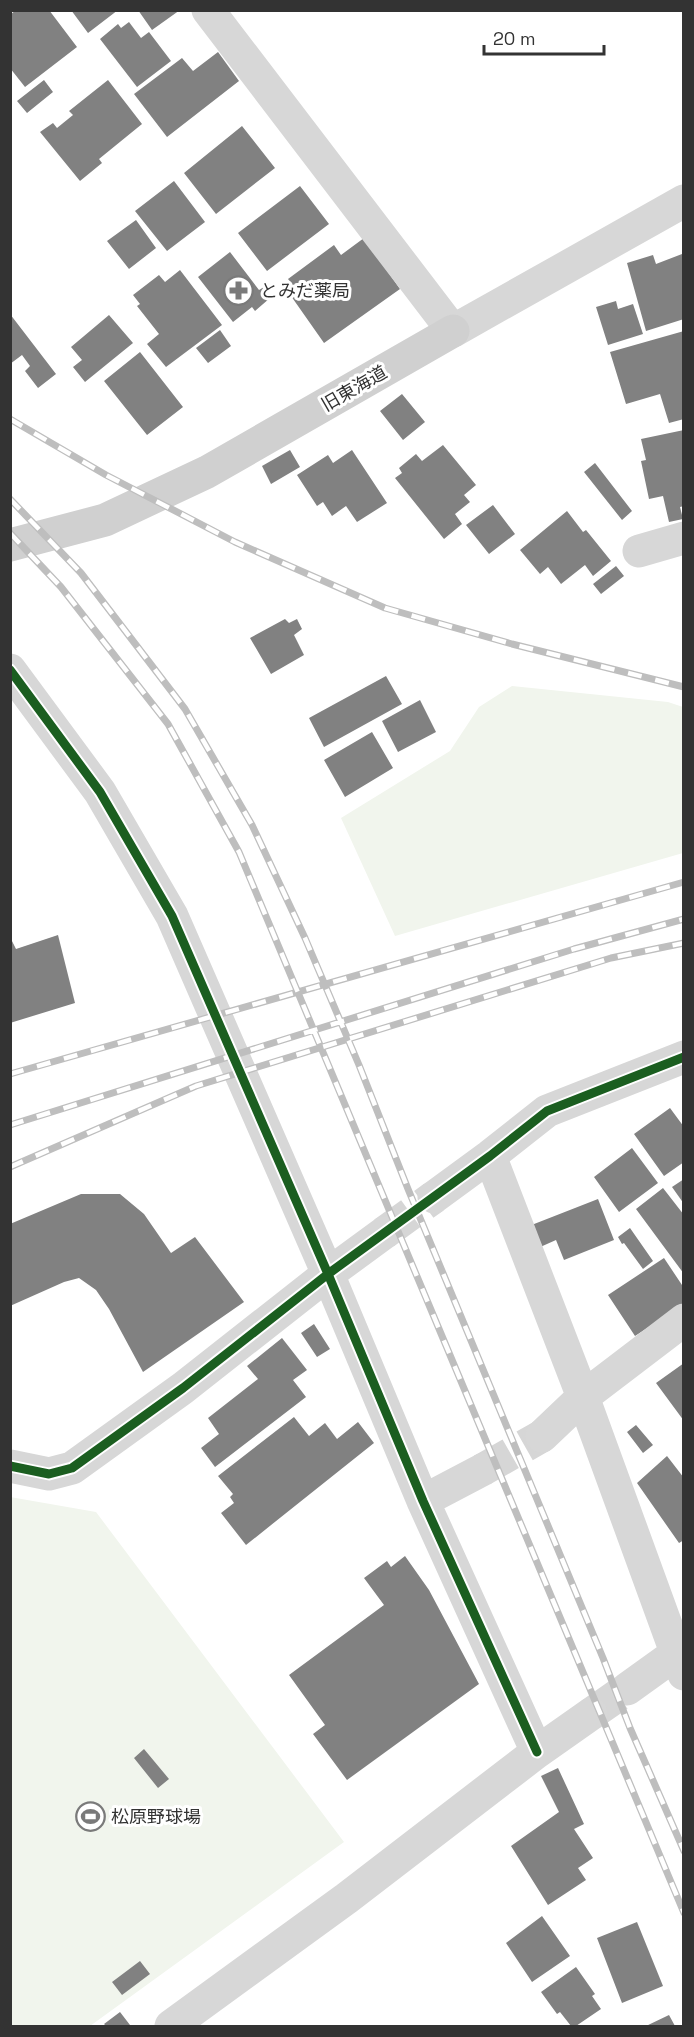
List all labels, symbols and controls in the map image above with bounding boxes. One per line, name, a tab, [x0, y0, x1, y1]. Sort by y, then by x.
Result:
scale bar	[484, 18, 604, 56]
text: 20 m	[493, 27, 536, 50]
pharmacy icon: とみだ薬局	[223, 274, 255, 306]
place label: とみだ薬局	[260, 279, 350, 302]
street label: 旧東海道	[317, 360, 391, 416]
sports icon: 松原野球場	[74, 1800, 106, 1832]
place label: 松原野球場	[111, 1805, 201, 1828]

